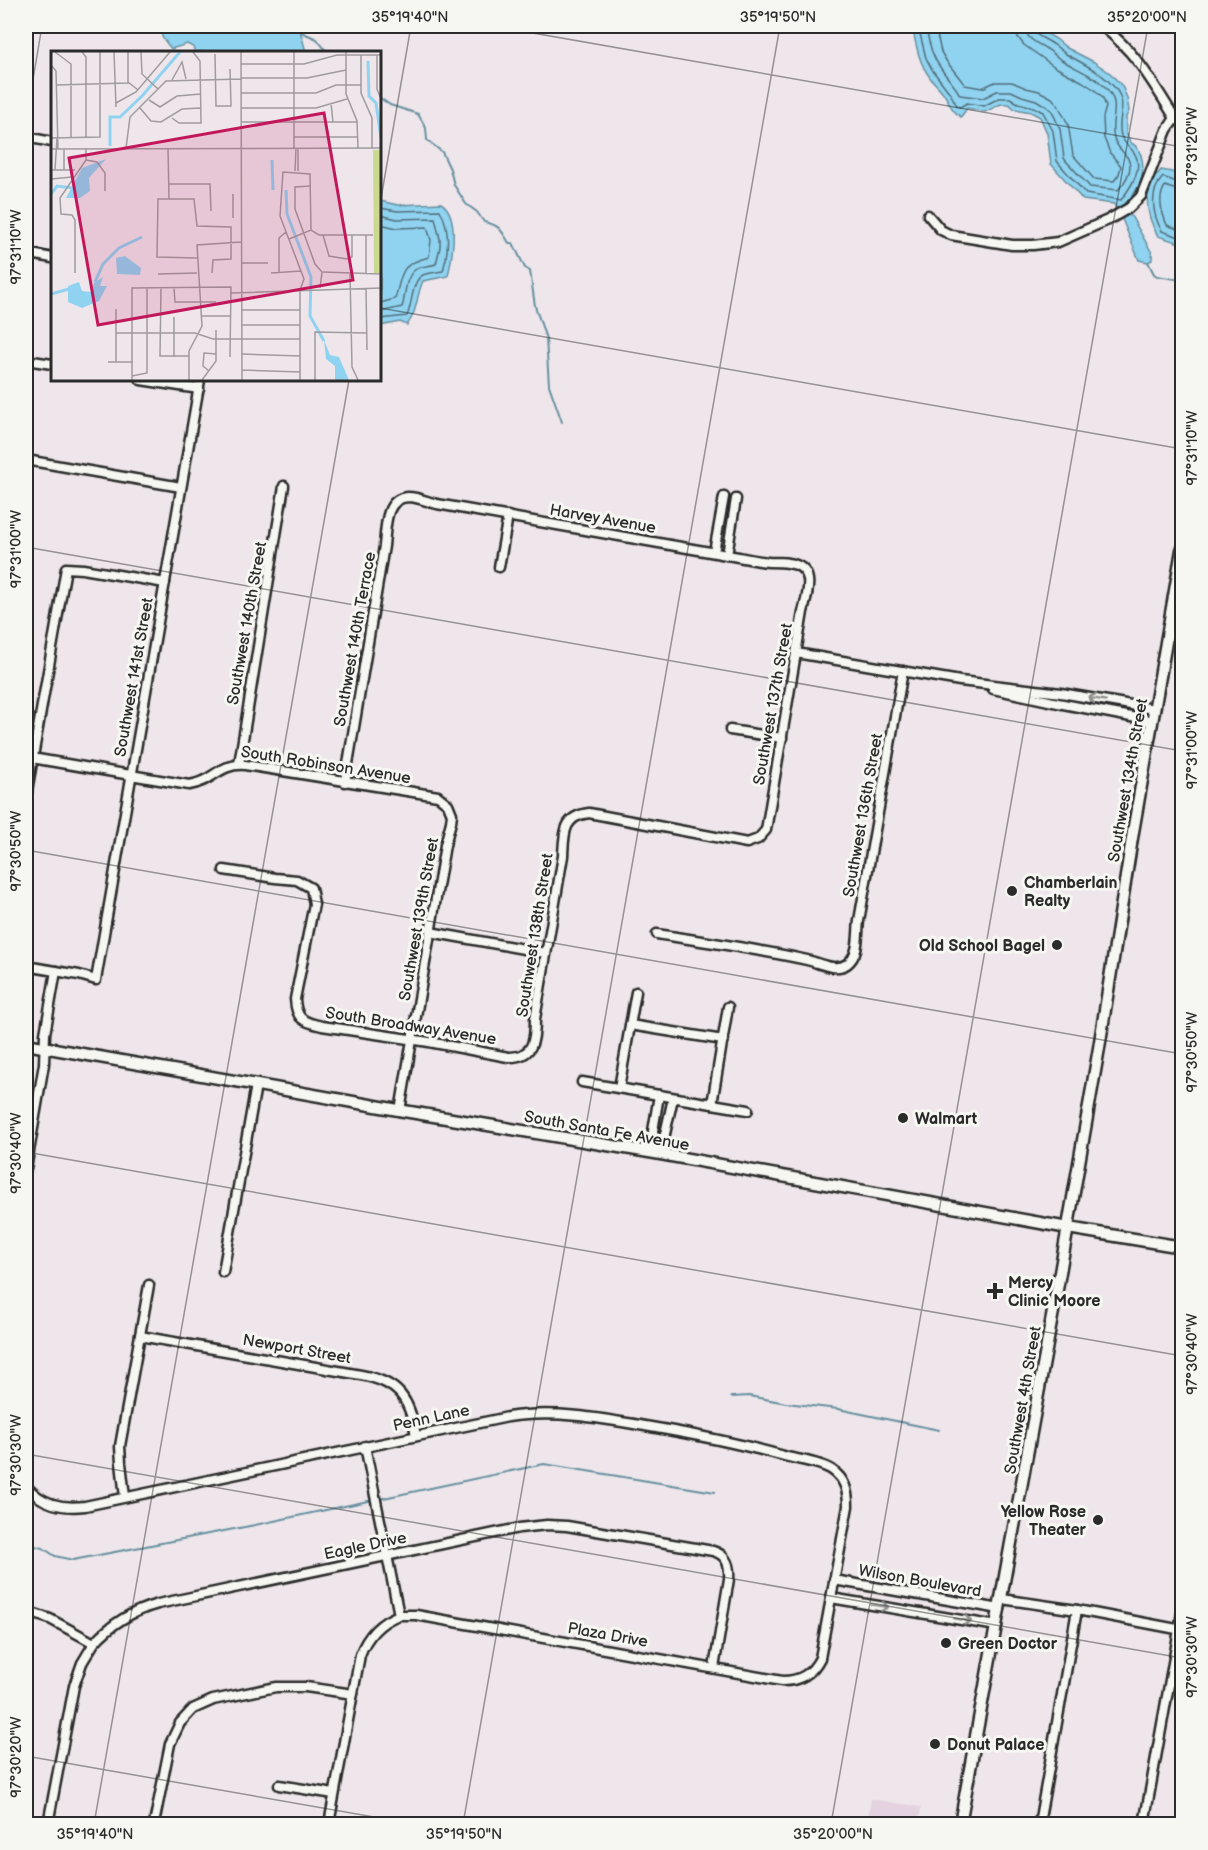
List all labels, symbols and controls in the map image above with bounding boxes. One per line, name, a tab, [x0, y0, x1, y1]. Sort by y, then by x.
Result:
text: 35°19'40"N	[371, 8, 449, 27]
text: 35°19'50"N	[740, 8, 816, 27]
text: 35°20'00"N	[1107, 8, 1187, 27]
inset map	[51, 51, 381, 381]
text: 97°31'20"W	[1183, 107, 1202, 185]
text: 97°31'10"W	[7, 209, 26, 285]
text: 97°31'10"W	[1183, 410, 1202, 486]
street label: Harvey Avenue	[548, 501, 658, 538]
text: 97°31'00"W	[7, 510, 26, 588]
street label: Southwest 140th Street	[224, 540, 271, 706]
street label: Southwest 140th Terrace	[331, 550, 380, 728]
street label: Southwest 141st Street	[111, 596, 158, 758]
street label: Southwest 137th Street	[750, 622, 797, 787]
one-way arrow	[1087, 693, 1107, 704]
street label: Southwest 134th Street	[1105, 697, 1152, 864]
text: 97°31'00"W	[1183, 711, 1202, 789]
street label: Southwest 136th Street	[840, 732, 887, 899]
street label: South Robinson Avenue	[239, 743, 413, 788]
text: 97°30'50"W	[7, 810, 26, 892]
street label: Southwest 139th Street	[396, 836, 443, 1002]
street label: Southwest 138th Street	[513, 852, 558, 1018]
place label: Chamberlain Realty	[1024, 874, 1118, 911]
marker: Chamberlain Realty	[1005, 884, 1019, 898]
place label: Old School Bagel	[919, 937, 1045, 956]
marker: Old School Bagel	[1050, 938, 1064, 952]
street label: South Broadway Avenue	[324, 1004, 498, 1049]
text: 97°30'50"W	[1183, 1011, 1202, 1093]
street label: South Santa Fe Avenue	[523, 1108, 691, 1155]
place label: Walmart	[915, 1110, 978, 1129]
marker: Walmart	[896, 1111, 910, 1125]
text: 97°30'40"W	[7, 1112, 26, 1194]
place label: Mercy Clinic Moore	[1008, 1274, 1100, 1311]
marker: Mercy Clinic Moore	[986, 1282, 1004, 1300]
text: 97°30'40"W	[1183, 1313, 1202, 1395]
street label: Southwest 4th Street	[1001, 1325, 1046, 1476]
street label: Newport Street	[241, 1331, 352, 1368]
street label: Penn Lane	[391, 1401, 472, 1436]
text: 97°30'30"W	[7, 1414, 26, 1496]
place label: Yellow Rose Theater	[1001, 1503, 1087, 1540]
marker: Yellow Rose Theater	[1091, 1513, 1105, 1527]
street label: Eagle Drive	[322, 1528, 409, 1564]
street label: Wilson Boulevard	[857, 1561, 983, 1602]
one-way arrow	[870, 1601, 889, 1612]
one-way arrow	[953, 1615, 972, 1626]
text: 97°30'30"W	[1183, 1616, 1202, 1698]
street label: Plaza Drive	[566, 1619, 650, 1652]
place label: Green Doctor	[958, 1635, 1058, 1654]
marker: Green Doctor	[939, 1636, 953, 1650]
text: 97°30'20"W	[7, 1716, 26, 1798]
place label: Donut Palace	[947, 1736, 1044, 1755]
marker: Donut Palace	[928, 1737, 942, 1751]
text: 35°19'40"N	[56, 1825, 134, 1844]
text: 35°19'50"N	[426, 1825, 502, 1844]
text: 35°20'00"N	[793, 1825, 873, 1844]

